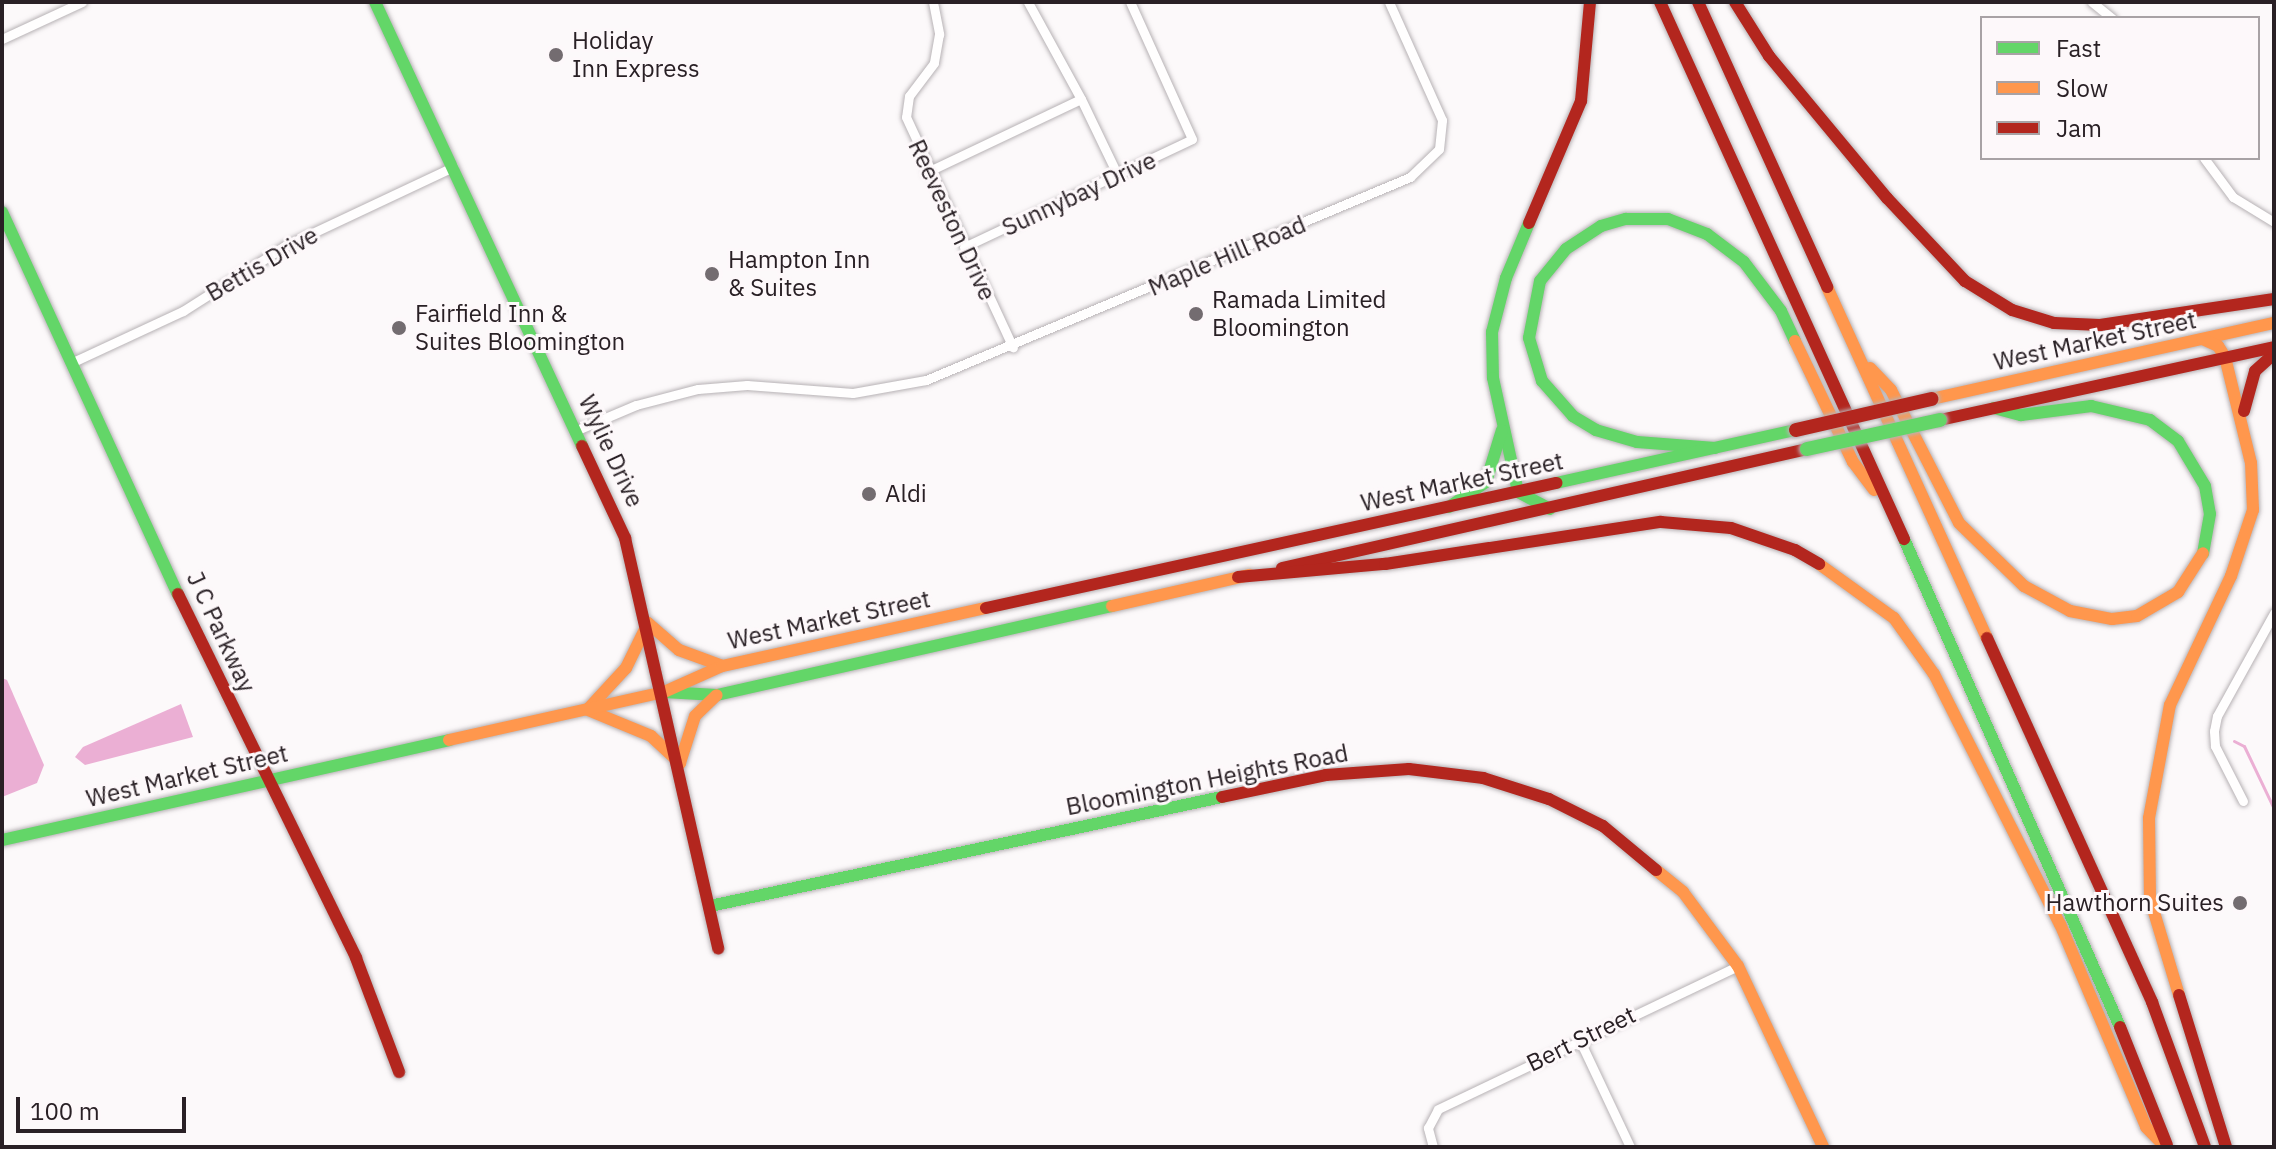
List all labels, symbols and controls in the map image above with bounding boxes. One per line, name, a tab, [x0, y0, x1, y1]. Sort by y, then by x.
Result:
legend	[1980, 16, 2260, 160]
place label: Holiday Inn Express	[572, 27, 700, 83]
text: Fast	[2056, 32, 2101, 64]
marker: Holiday Inn Express	[547, 46, 565, 64]
text: Slow	[2056, 72, 2108, 104]
text: Jam	[2056, 112, 2102, 144]
street label: Reeveston Drive	[902, 135, 1002, 305]
street label: Sunnybay Drive	[997, 146, 1161, 242]
street label: Maple Hill Road	[1144, 210, 1310, 302]
street label: Bettis Drive	[201, 220, 323, 308]
place label: Hampton Inn & Suites	[728, 246, 870, 302]
marker: Hampton Inn & Suites	[703, 265, 721, 283]
place label: Ramada Limited Bloomington	[1212, 286, 1387, 342]
place label: Fairfield Inn & Suites Bloomington	[415, 300, 625, 356]
marker: Ramada Limited Bloomington	[1187, 305, 1205, 323]
street label: West Market Street	[1991, 305, 2199, 377]
marker: Fairfield Inn & Suites Bloomington	[390, 319, 408, 337]
street label: Wylie Drive	[573, 390, 649, 512]
street label: West Market Street	[1358, 446, 1566, 518]
place label: Aldi	[885, 480, 927, 508]
marker: Aldi	[860, 485, 878, 503]
street label: J C Parkway	[180, 567, 262, 697]
street label: West Market Street	[725, 584, 933, 656]
street label: West Market Street	[83, 739, 291, 813]
street label: Bloomington Heights Road	[1063, 739, 1351, 821]
place label: Hawthorn Suites	[2045, 889, 2224, 917]
marker: Hawthorn Suites	[2231, 894, 2249, 912]
street label: Bert Street	[1522, 1000, 1640, 1078]
scale bar	[20, 1081, 190, 1131]
text: 100 m	[30, 1095, 100, 1127]

